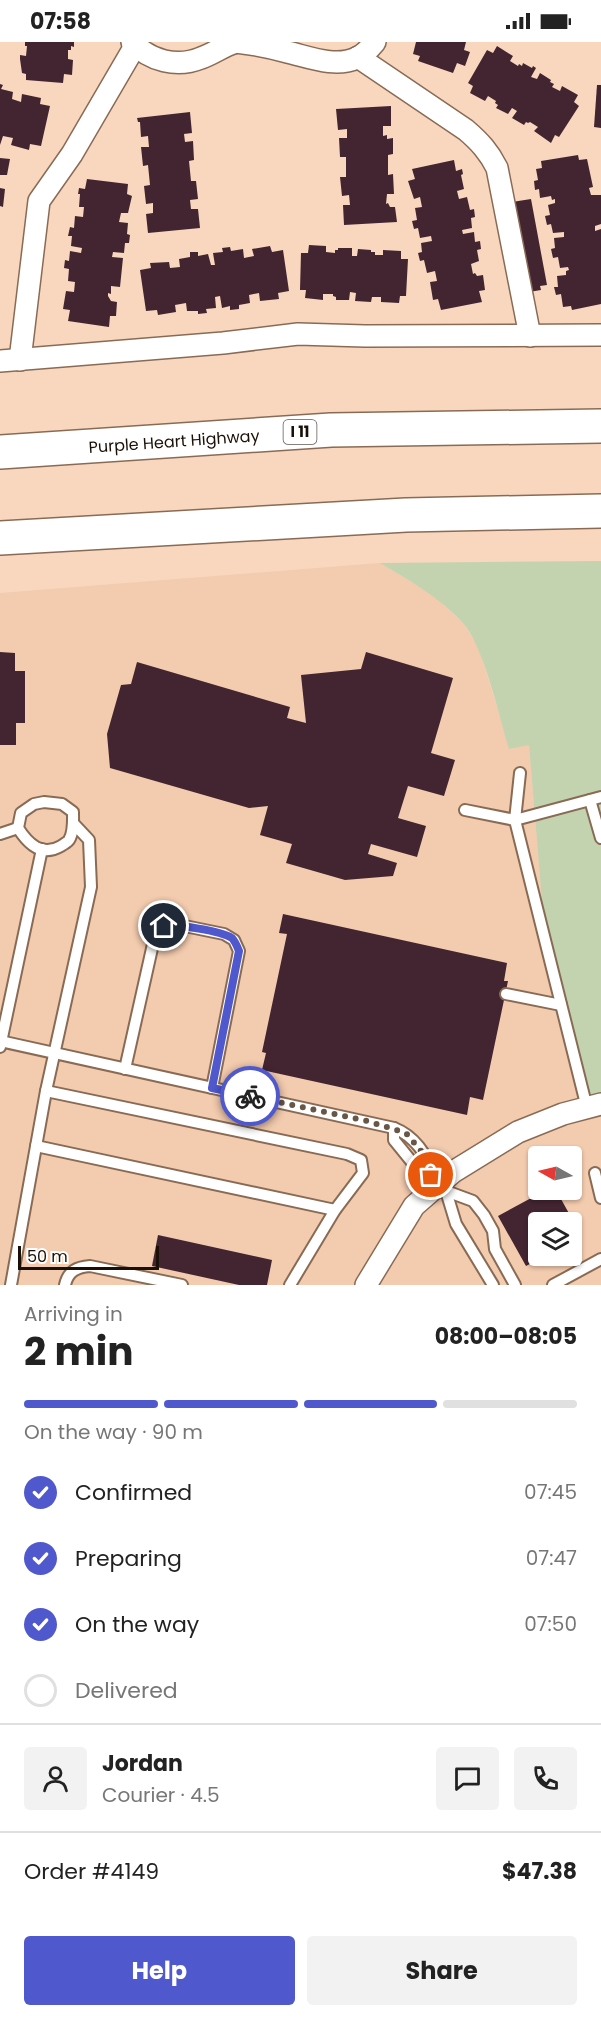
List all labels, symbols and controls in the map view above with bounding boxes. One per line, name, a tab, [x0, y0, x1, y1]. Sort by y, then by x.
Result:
text: 07:58	[30, 6, 91, 37]
road number: I 11	[284, 420, 316, 444]
street label: Purple Heart Highway	[88, 424, 260, 459]
pin	[138, 900, 189, 951]
icon: home	[147, 909, 180, 942]
courier	[220, 1066, 280, 1126]
icon: bike	[234, 1080, 267, 1113]
north arrow	[528, 1146, 582, 1200]
map controls	[528, 1146, 582, 1266]
pin	[405, 1149, 456, 1200]
icon: bag	[414, 1158, 447, 1191]
button: layers	[528, 1212, 582, 1266]
scale bar	[18, 1243, 159, 1270]
text: 50 m	[27, 1245, 68, 1268]
text: Arriving in	[24, 1300, 123, 1328]
text: 08:00–08:05	[435, 1321, 577, 1352]
text: 2 min	[24, 1324, 134, 1379]
text: On the way · 90 m	[24, 1418, 203, 1446]
icon: check	[24, 1476, 57, 1509]
text: Confirmed	[75, 1477, 192, 1508]
text: 07:45	[524, 1478, 577, 1506]
icon: check	[24, 1542, 57, 1575]
text: Preparing	[75, 1543, 182, 1574]
text: 07:47	[526, 1544, 577, 1572]
icon: check	[24, 1608, 57, 1641]
text: On the way	[75, 1609, 199, 1640]
text: 07:50	[524, 1610, 577, 1638]
text: Delivered	[75, 1675, 178, 1706]
button: person	[24, 1747, 87, 1810]
button: chat	[436, 1747, 499, 1810]
button: phone	[514, 1747, 577, 1810]
text: Jordan	[102, 1748, 183, 1779]
text: Courier · 4.5	[102, 1781, 220, 1809]
text: Order #4149	[24, 1856, 159, 1887]
text: $47.38	[502, 1856, 577, 1887]
button: Help	[24, 1936, 295, 2005]
button: Share	[307, 1936, 577, 2005]

